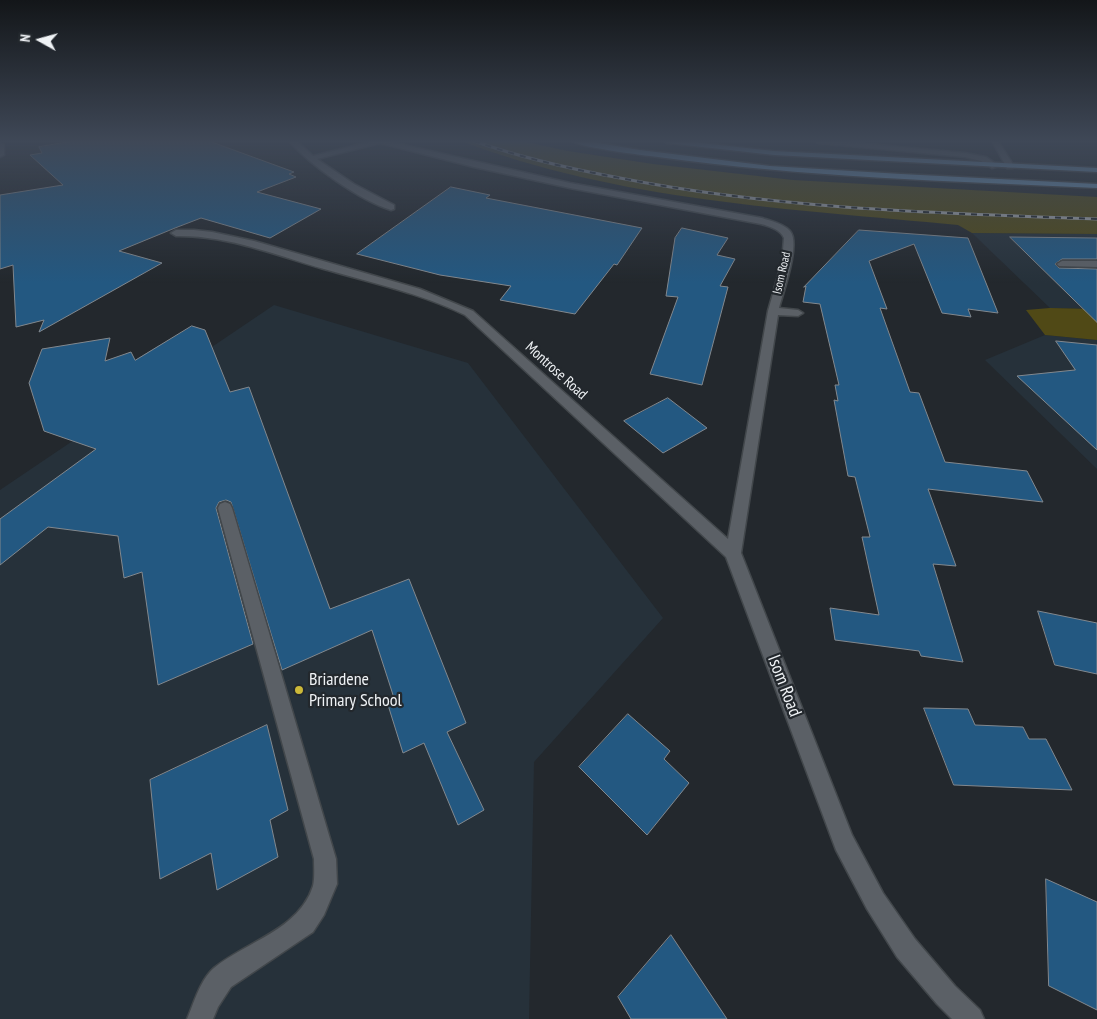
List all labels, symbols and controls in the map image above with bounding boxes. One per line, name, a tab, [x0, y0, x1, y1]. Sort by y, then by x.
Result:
north arrow	[15, 15, 65, 65]
text: N	[16, 33, 35, 43]
street label: Isom Road	[770, 250, 794, 296]
street label: Montrose Road	[521, 338, 591, 404]
street label: Isom Road	[762, 652, 806, 720]
place label: Briardene Primary School	[309, 669, 402, 712]
marker: Briardene Primary School	[293, 684, 305, 696]

